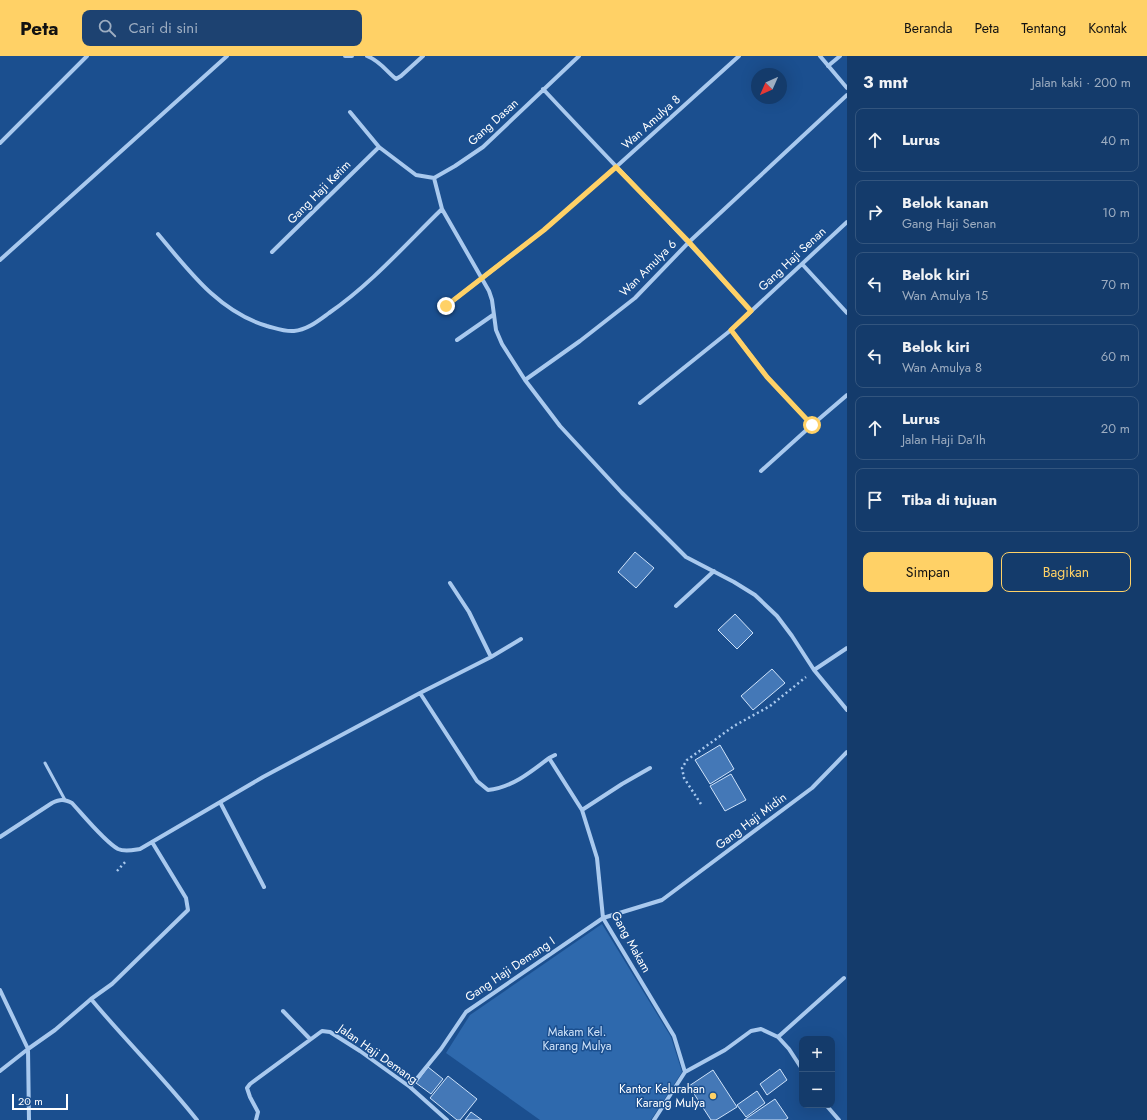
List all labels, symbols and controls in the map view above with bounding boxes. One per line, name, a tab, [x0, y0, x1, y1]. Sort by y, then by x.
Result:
search box	[82, 10, 362, 46]
text: Peta	[20, 15, 58, 42]
icon: search	[96, 17, 118, 39]
text: Cari di sini	[128, 17, 198, 39]
text: Beranda	[904, 18, 953, 38]
text: Peta	[975, 18, 999, 38]
text: Tentang	[1021, 18, 1066, 38]
text: Kontak	[1088, 18, 1127, 38]
north arrow	[751, 68, 787, 104]
text: 3 mnt	[863, 70, 908, 94]
text: Jalan kaki · 200 m	[1032, 73, 1131, 92]
street label: Wan Amulya 8	[618, 91, 684, 153]
street label: Gang Dasan	[464, 94, 522, 150]
icon: ahead	[864, 129, 886, 151]
text: Lurus	[902, 129, 940, 151]
text: 40 m	[1101, 131, 1130, 150]
street label: Gang Haji Ketim	[283, 156, 355, 228]
text: Belok kanan	[902, 192, 989, 214]
icon: right	[864, 201, 886, 223]
text: 10 m	[1102, 203, 1130, 222]
text: Gang Haji Senan	[902, 214, 996, 233]
street label: Gang Haji Senan	[754, 223, 830, 295]
street label: Wan Amulya 6	[615, 235, 681, 301]
text: Belok kiri	[902, 264, 970, 286]
icon: left	[864, 273, 886, 295]
text: 70 m	[1101, 275, 1130, 294]
text: Wan Amulya 15	[902, 286, 988, 305]
route end	[437, 297, 455, 315]
text: Belok kiri	[902, 336, 970, 358]
icon: left	[864, 345, 886, 367]
text: 60 m	[1101, 347, 1130, 366]
text: Wan Amulya 8	[902, 358, 982, 377]
text: Lurus	[902, 408, 940, 430]
route start	[803, 416, 821, 434]
icon: ahead	[864, 417, 886, 439]
text: 20 m	[1101, 419, 1130, 438]
text: Jalan Haji Da'Ih	[902, 430, 986, 449]
icon: arrive	[864, 489, 886, 511]
text: Tiba di tujuan	[902, 489, 997, 511]
button: Simpan	[863, 552, 993, 592]
button: Bagikan	[1001, 552, 1131, 592]
street label: Gang Haji Midin	[712, 788, 790, 854]
street label: Gang Makam	[607, 908, 655, 976]
street label: Gang Haji Demang I	[461, 932, 559, 1006]
street label: Jalan Haji Demang	[333, 1019, 422, 1088]
park label: Makam Kel. Karang Mulya	[542, 1023, 612, 1055]
map controls	[799, 1036, 835, 1108]
button: +	[799, 1036, 835, 1072]
button: −	[799, 1072, 835, 1108]
place label: Kantor Kelurahan Karang Mulya	[619, 1080, 705, 1112]
marker: Kantor Kelurahan Karang Mulya	[708, 1091, 718, 1101]
scale bar	[12, 1092, 68, 1111]
text: 20 m	[18, 1093, 43, 1109]

